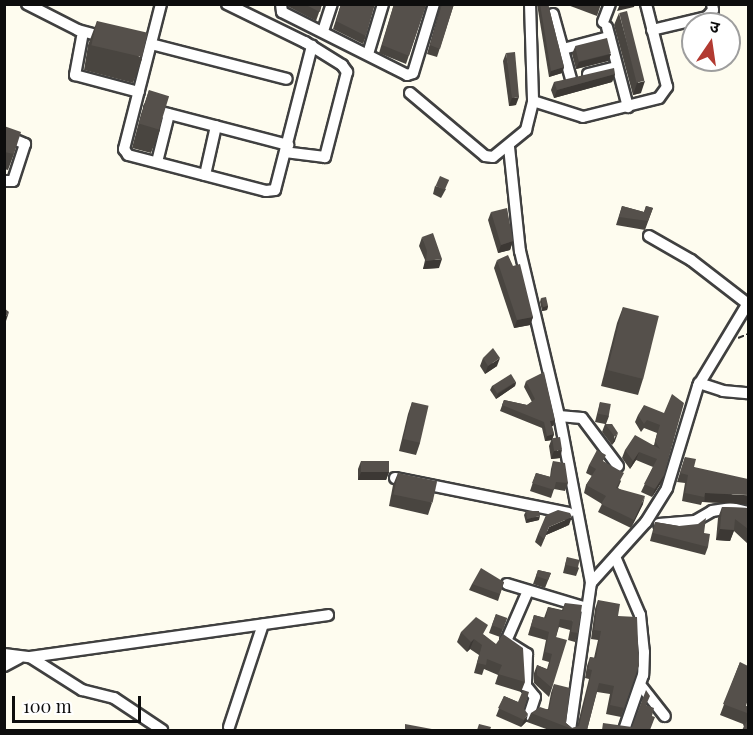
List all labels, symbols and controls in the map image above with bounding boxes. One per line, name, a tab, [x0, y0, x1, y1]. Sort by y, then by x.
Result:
north arrow	[681, 12, 741, 72]
text: उ	[708, 15, 722, 37]
scale bar	[15, 684, 144, 722]
text: 100 m	[23, 694, 72, 718]

